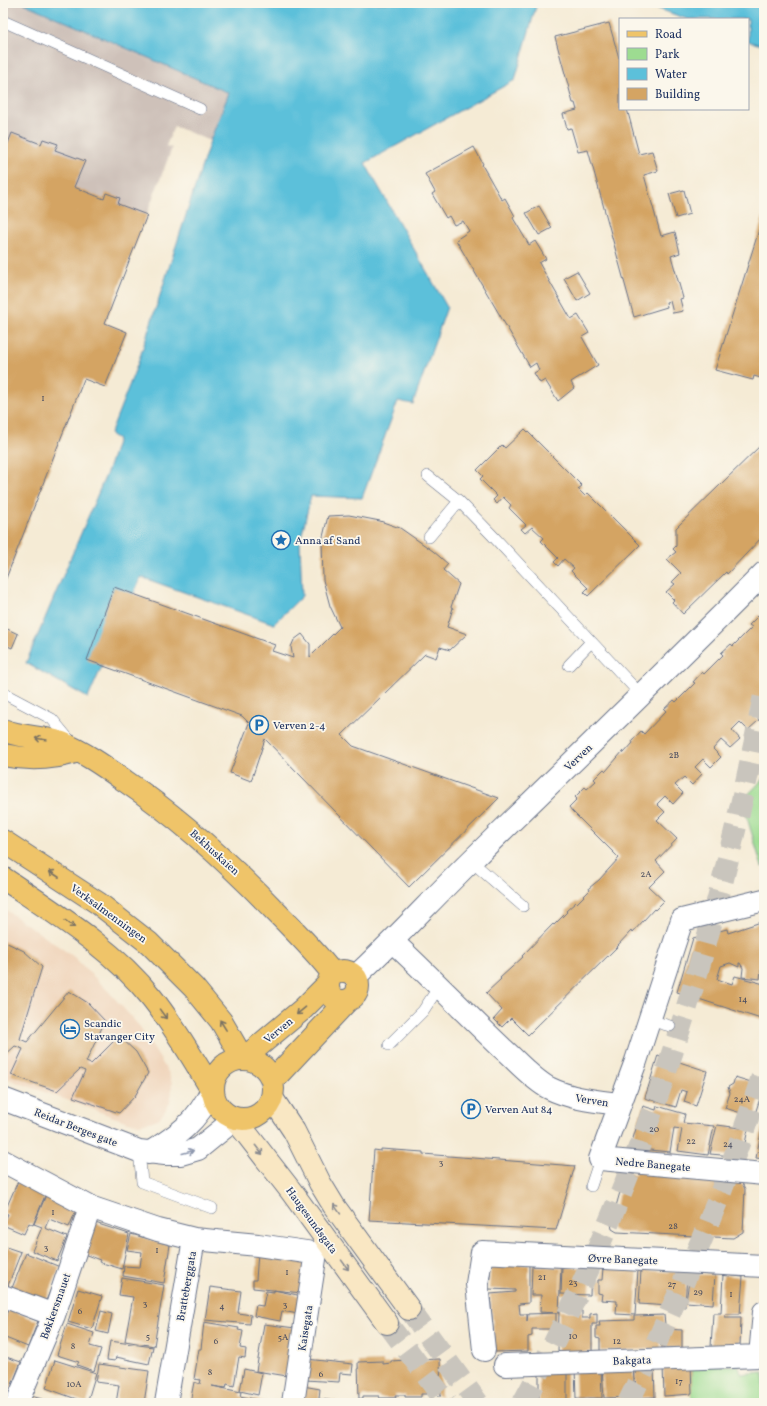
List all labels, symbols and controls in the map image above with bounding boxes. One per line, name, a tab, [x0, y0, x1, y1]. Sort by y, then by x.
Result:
legend	[619, 18, 749, 110]
text: Road	[655, 27, 682, 43]
text: Park	[655, 47, 680, 63]
text: Water	[655, 67, 687, 83]
text: Building	[655, 87, 700, 103]
house number: 1	[41, 392, 45, 405]
place icon: Anna af Sand	[270, 529, 292, 551]
place label: Anna af Sand	[295, 534, 360, 549]
parking icon: Verven 2-4	[248, 714, 270, 736]
place label: Verven 2-4	[273, 719, 326, 734]
one-way arrow	[35, 735, 48, 743]
street label: Verven	[562, 741, 597, 775]
house number: 2B	[669, 749, 680, 762]
street label: Bekhuskaien	[186, 827, 242, 880]
house number: 2A	[640, 868, 652, 881]
one-way arrow	[48, 870, 60, 878]
street label: Verksalmenningen	[67, 881, 150, 947]
one-way arrow	[64, 920, 75, 928]
house number: 14	[739, 993, 747, 1006]
one-way arrow	[295, 1007, 306, 1016]
one-way arrow	[159, 1008, 167, 1019]
street label: Verven	[261, 1014, 297, 1048]
place label: Scandic Stavanger City	[84, 1017, 155, 1045]
hotel icon: Scandic Stavanger City	[59, 1018, 81, 1040]
one-way arrow	[219, 1020, 227, 1031]
street label: Verven	[574, 1091, 610, 1112]
house number: 24A	[734, 1093, 751, 1106]
parking icon: Verven Aut 84	[460, 1098, 482, 1120]
place label: Verven Aut 84	[485, 1103, 553, 1118]
street label: Reidar Berges gate	[31, 1106, 120, 1151]
house number: 20	[649, 1123, 660, 1136]
house number: 22	[686, 1135, 696, 1148]
house number: 24	[723, 1138, 733, 1151]
one-way arrow	[254, 1144, 263, 1155]
one-way arrow	[181, 1148, 194, 1155]
street label: Nedre Banegate	[615, 1155, 691, 1176]
house number: 3	[439, 1156, 444, 1169]
street label: Haugesundsgata	[281, 1184, 341, 1258]
one-way arrow	[333, 1204, 341, 1215]
house number: 1	[51, 1206, 55, 1219]
house number: 28	[668, 1220, 678, 1233]
house number: 3	[44, 1241, 49, 1254]
house number: 1	[155, 1244, 159, 1257]
street label: Bratteberggata	[174, 1249, 201, 1323]
street label: Øvre Banegate	[588, 1252, 658, 1269]
one-way arrow	[341, 1260, 349, 1271]
house number: 1	[285, 1266, 289, 1279]
street label: Bøkkersmauet	[37, 1271, 75, 1342]
house number: 21	[538, 1271, 546, 1284]
house number: 23	[568, 1276, 578, 1289]
house number: 27	[668, 1278, 676, 1291]
house number: 29	[693, 1286, 703, 1299]
house number: 1	[729, 1288, 733, 1301]
house number: 3	[143, 1297, 148, 1310]
house number: 3	[283, 1298, 288, 1311]
house number: 4	[219, 1300, 225, 1313]
street label: Kaisegata	[295, 1304, 318, 1352]
house number: 6	[78, 1305, 83, 1318]
house number: 5	[146, 1330, 150, 1343]
house number: 10	[569, 1330, 578, 1343]
house number: 5A	[278, 1331, 289, 1344]
house number: 6	[214, 1335, 219, 1348]
house number: 12	[613, 1335, 621, 1348]
house number: 8	[71, 1340, 76, 1353]
street label: Bakgata	[612, 1353, 652, 1370]
house number: 8	[208, 1366, 213, 1379]
house number: 6	[319, 1368, 324, 1381]
house number: 17	[675, 1375, 683, 1388]
house number: 10A	[66, 1378, 82, 1391]

